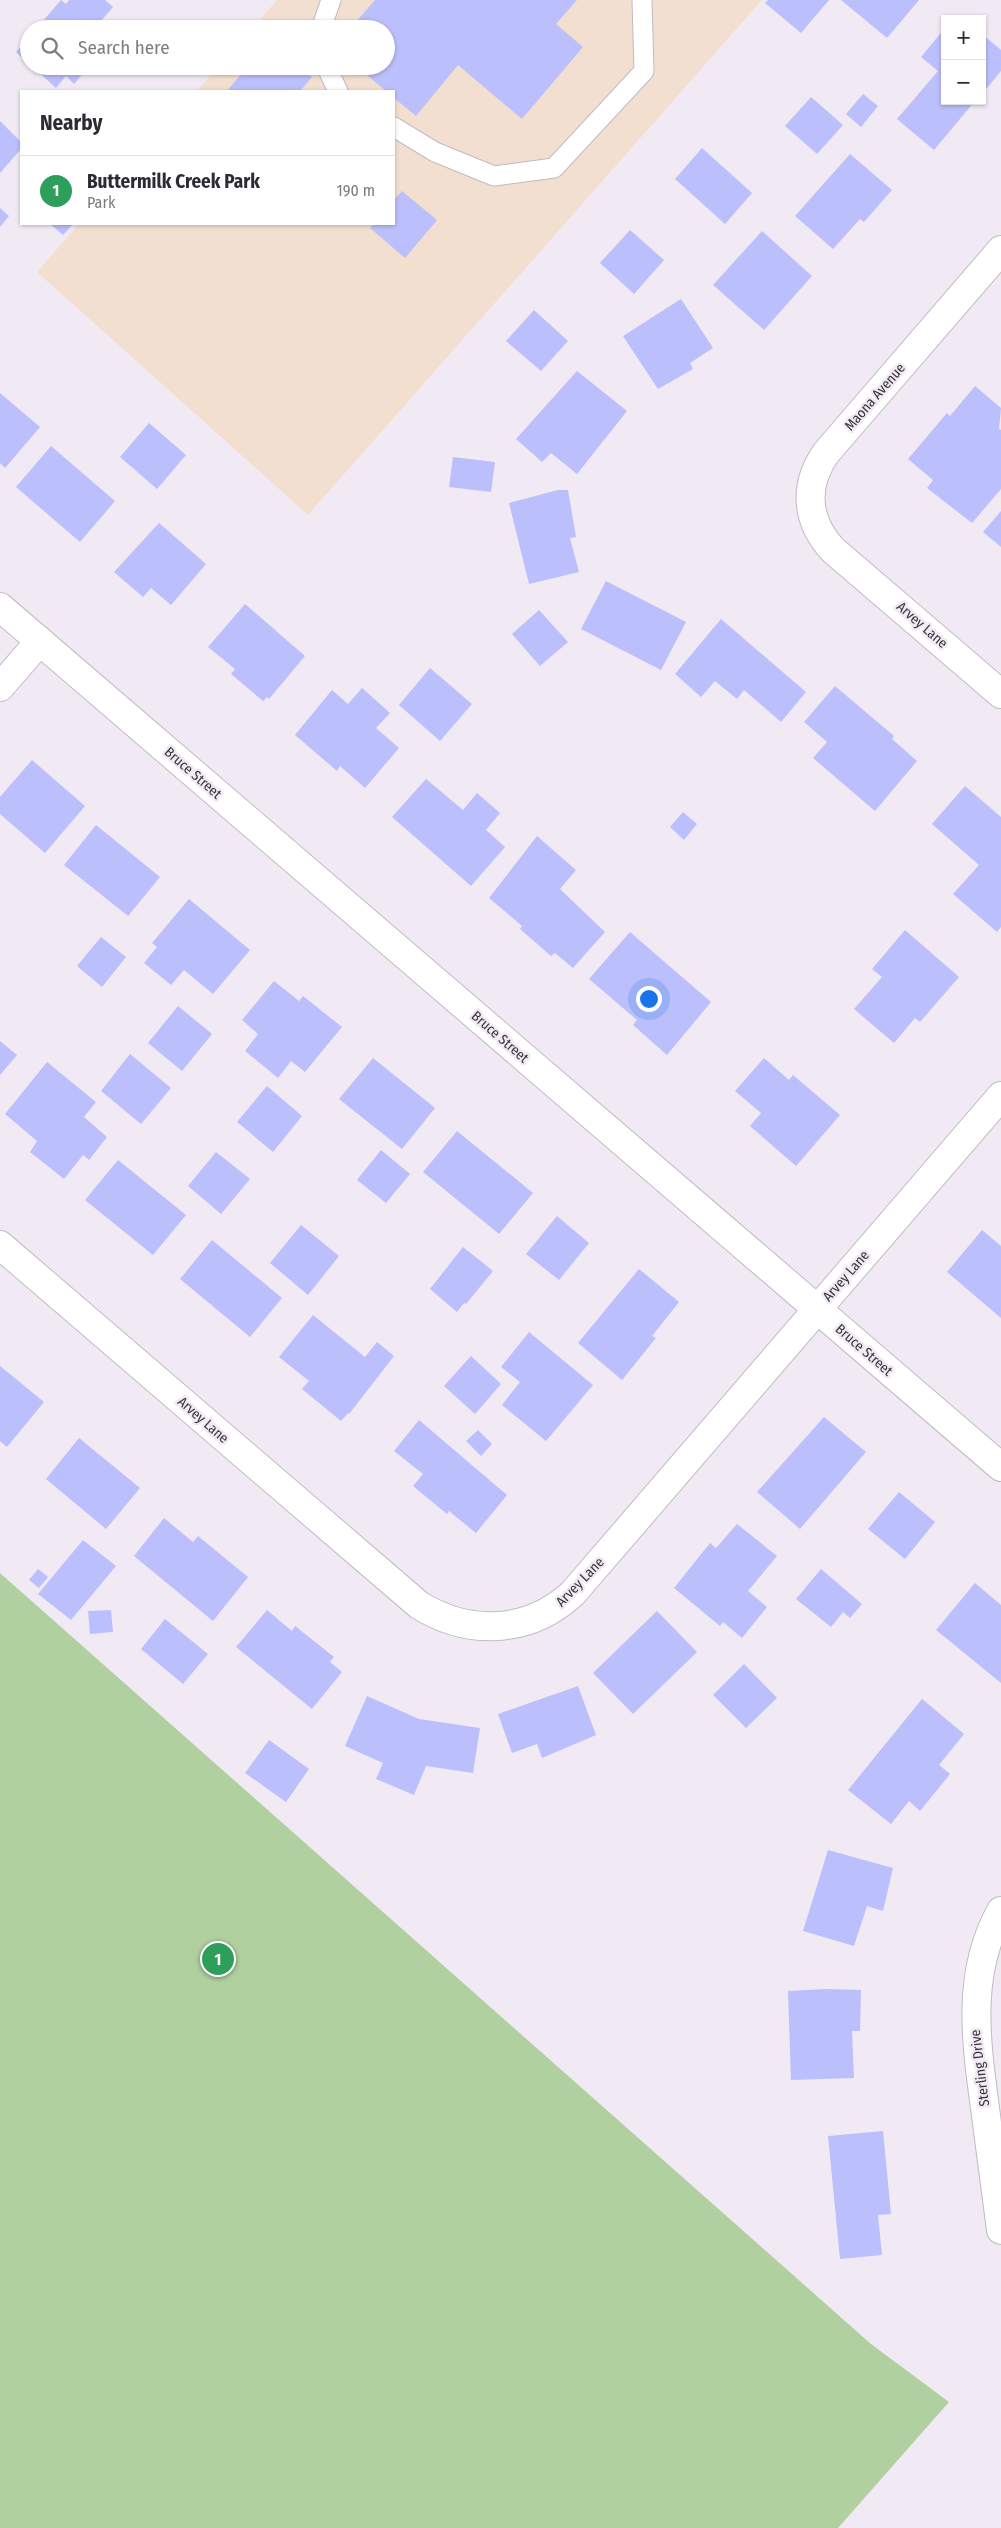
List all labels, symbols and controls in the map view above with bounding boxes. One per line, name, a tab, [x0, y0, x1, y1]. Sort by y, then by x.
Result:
map controls	[941, 15, 986, 105]
button: +	[941, 15, 986, 60]
search box	[20, 20, 395, 75]
icon: search	[38, 34, 66, 62]
text: Search here	[78, 36, 170, 59]
button: −	[941, 60, 986, 105]
text: Nearby	[40, 110, 102, 136]
text: Buttermilk Creek Park	[87, 170, 260, 193]
text: 1	[53, 181, 59, 200]
text: 190 m	[337, 181, 375, 200]
text: Park	[87, 193, 115, 212]
street label: Maona Avenue	[841, 360, 909, 434]
street label: Arvey Lane	[893, 598, 951, 652]
street label: Bruce Street	[161, 744, 225, 803]
your location	[636, 986, 662, 1012]
street label: Bruce Street	[468, 1008, 532, 1067]
street label: Arvey Lane	[819, 1247, 873, 1305]
street label: Bruce Street	[832, 1321, 896, 1380]
street label: Arvey Lane	[174, 1393, 232, 1447]
street label: Arvey Lane	[552, 1554, 608, 1610]
pin: 1	[202, 1940, 234, 1978]
street label: Sterling Drive	[967, 2029, 993, 2107]

